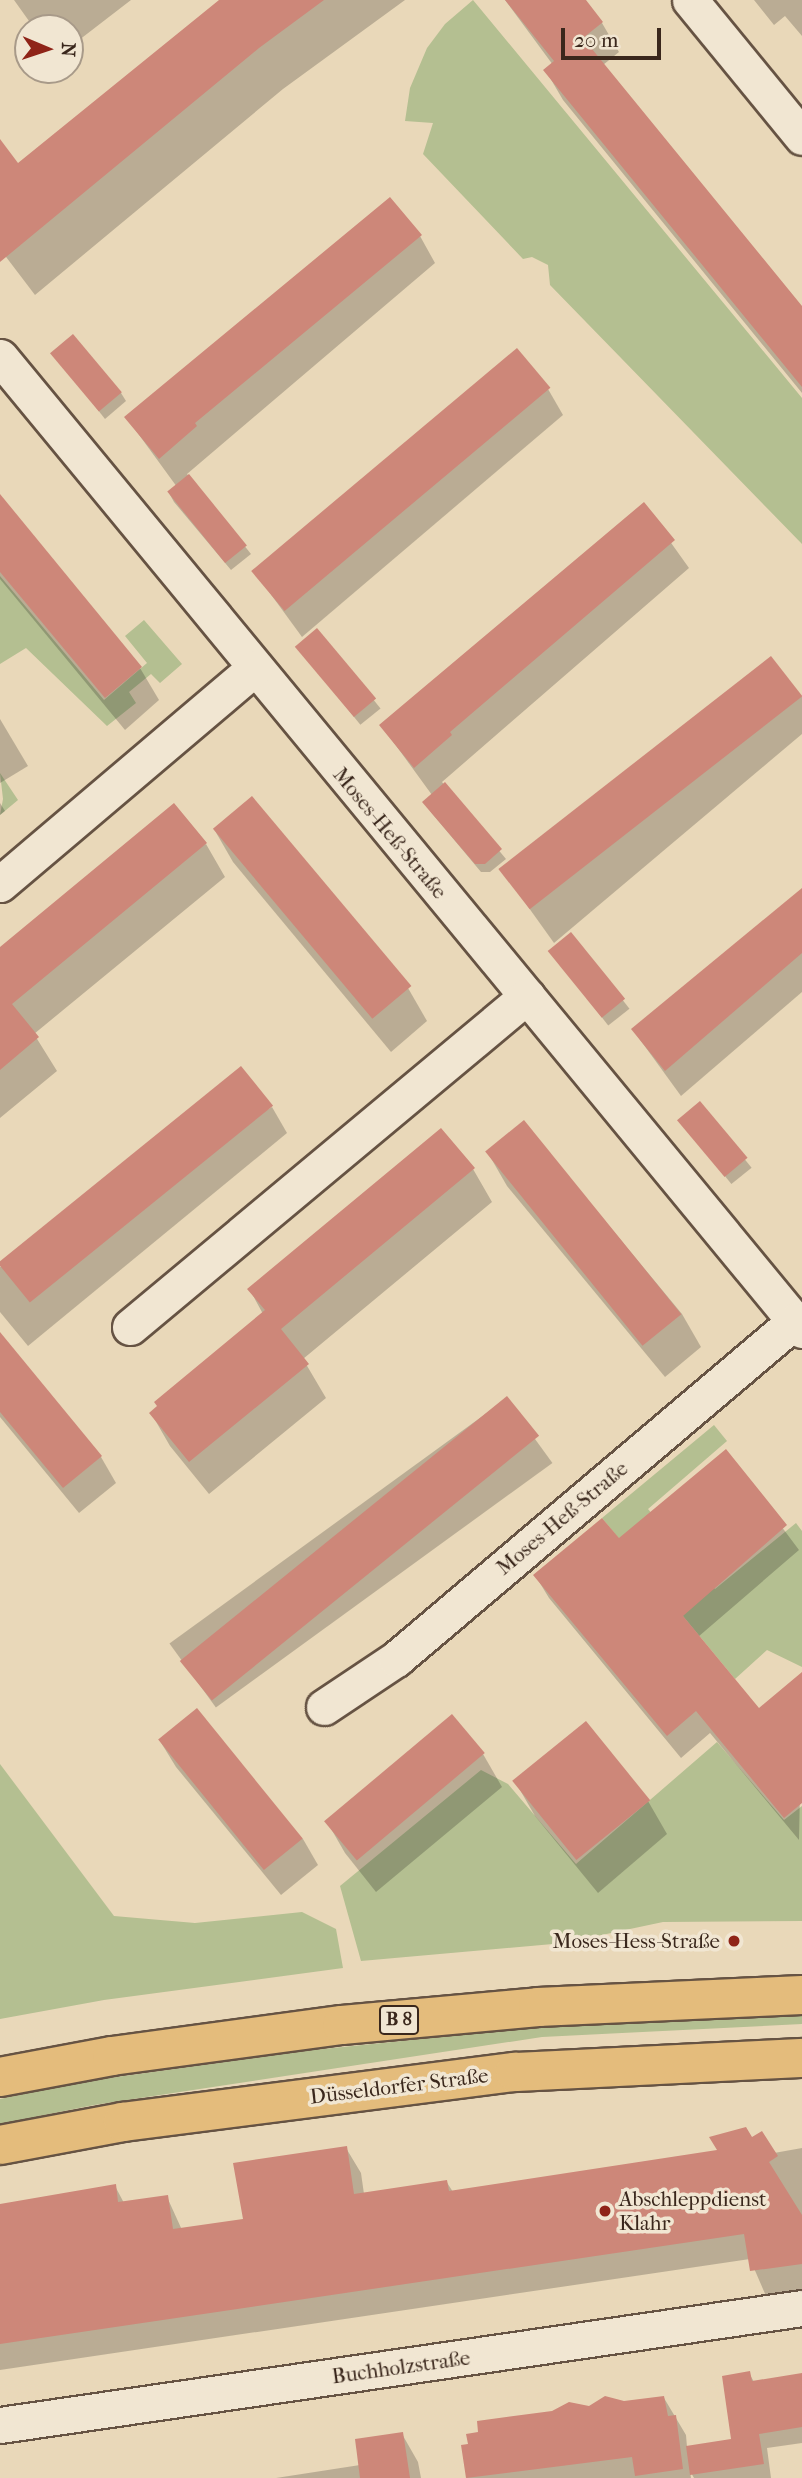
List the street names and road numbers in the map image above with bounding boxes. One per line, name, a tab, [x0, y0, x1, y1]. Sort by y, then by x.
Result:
street label: Moses-Heß-Straße	[328, 762, 452, 904]
street label: Moses-Heß-Straße	[491, 1456, 633, 1580]
road number: B 8	[378, 2004, 420, 2036]
street label: Düsseldorfer Straße	[308, 2063, 490, 2109]
street label: Buchholzstraße	[330, 2345, 472, 2389]

